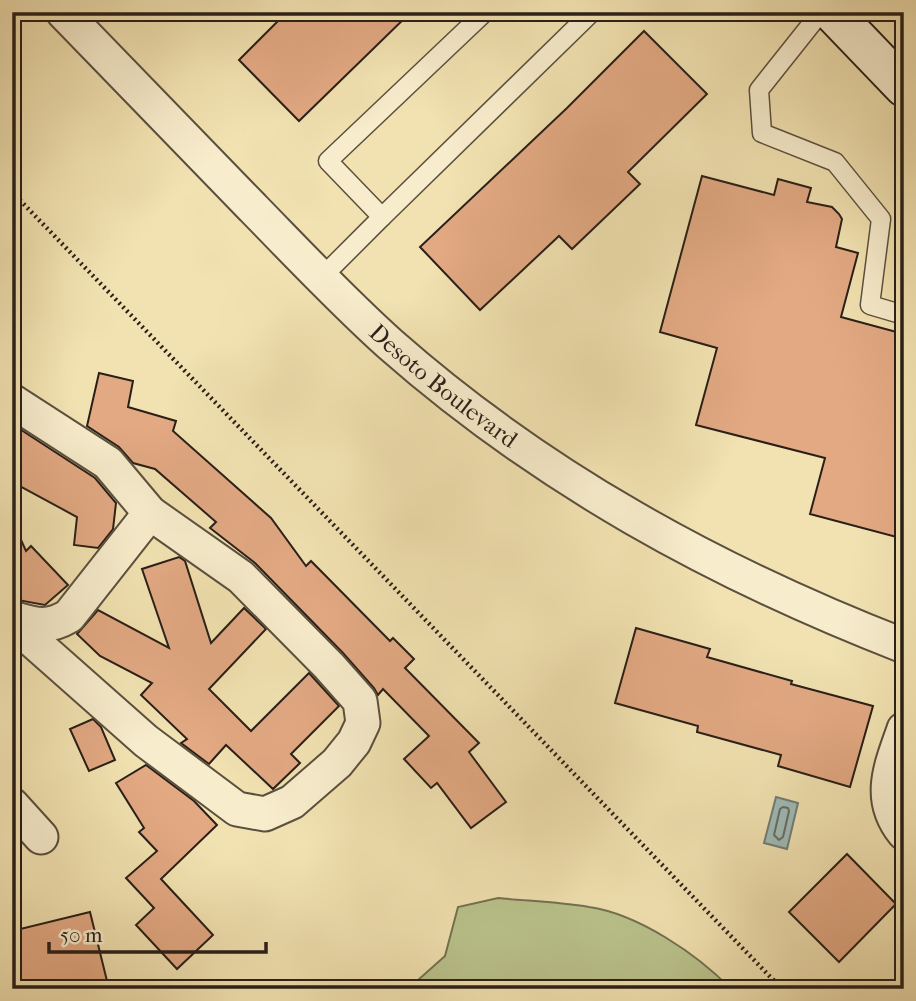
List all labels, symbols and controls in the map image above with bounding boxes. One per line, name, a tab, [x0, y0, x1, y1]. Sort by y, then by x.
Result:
street label: Desoto Boulevard	[363, 318, 524, 454]
scale bar	[49, 910, 266, 954]
text: 50 m	[60, 923, 103, 947]

